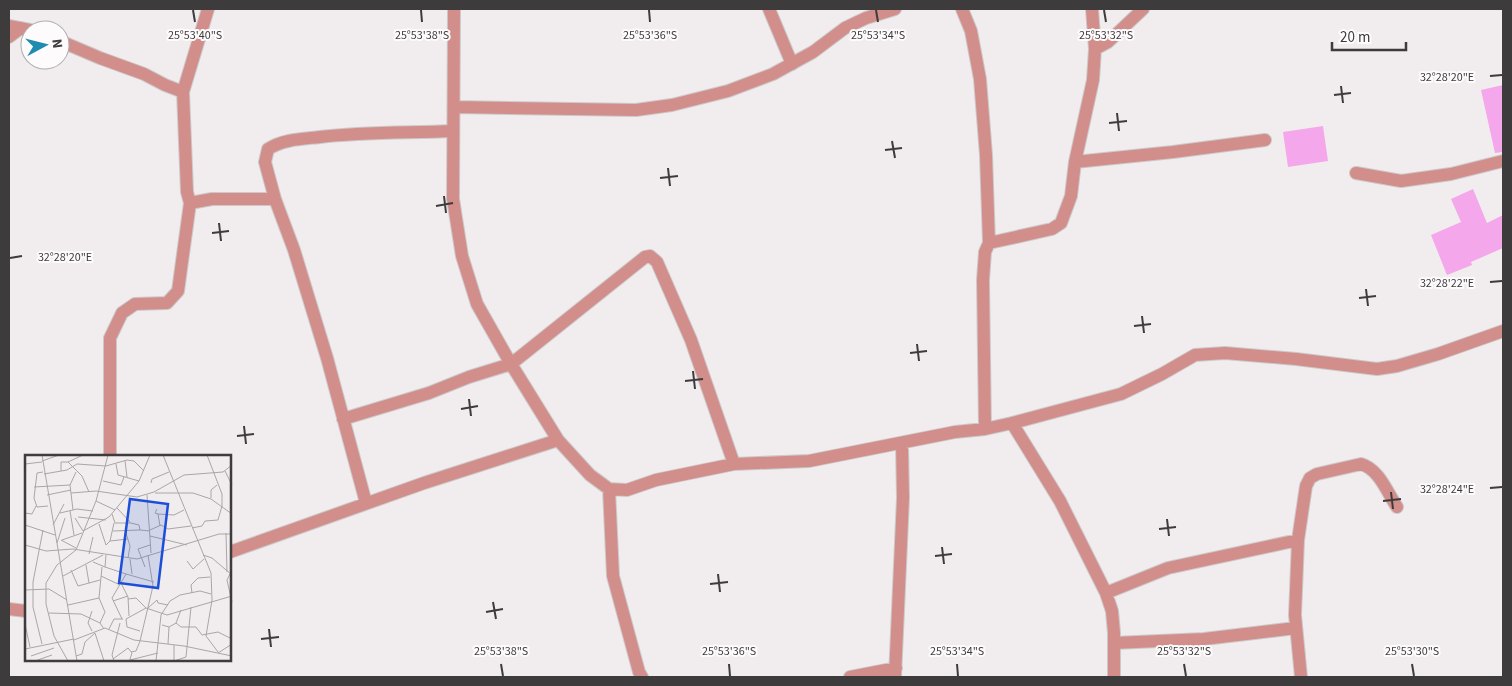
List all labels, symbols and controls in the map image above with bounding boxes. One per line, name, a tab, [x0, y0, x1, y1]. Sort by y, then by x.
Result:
north arrow	[20, 20, 70, 70]
scale bar	[1332, 20, 1406, 52]
text: 25°53'40"S	[168, 27, 222, 44]
text: 25°53'38"S	[395, 27, 449, 44]
text: 25°53'36"S	[623, 27, 677, 44]
text: 25°53'34"S	[851, 27, 905, 44]
text: 25°53'32"S	[1079, 27, 1133, 44]
text: 20 m	[1340, 27, 1370, 48]
text: N	[46, 38, 67, 49]
text: 32°28'20"E	[1420, 69, 1474, 86]
text: 32°28'20"E	[38, 249, 92, 266]
text: 32°28'22"E	[1420, 275, 1474, 292]
inset map	[25, 455, 231, 661]
text: 32°28'24"E	[1420, 481, 1474, 498]
text: 25°53'38"S	[474, 643, 528, 660]
text: 25°53'36"S	[702, 643, 756, 660]
text: 25°53'34"S	[930, 643, 984, 660]
text: 25°53'32"S	[1157, 643, 1211, 660]
text: 25°53'30"S	[1385, 643, 1439, 660]

